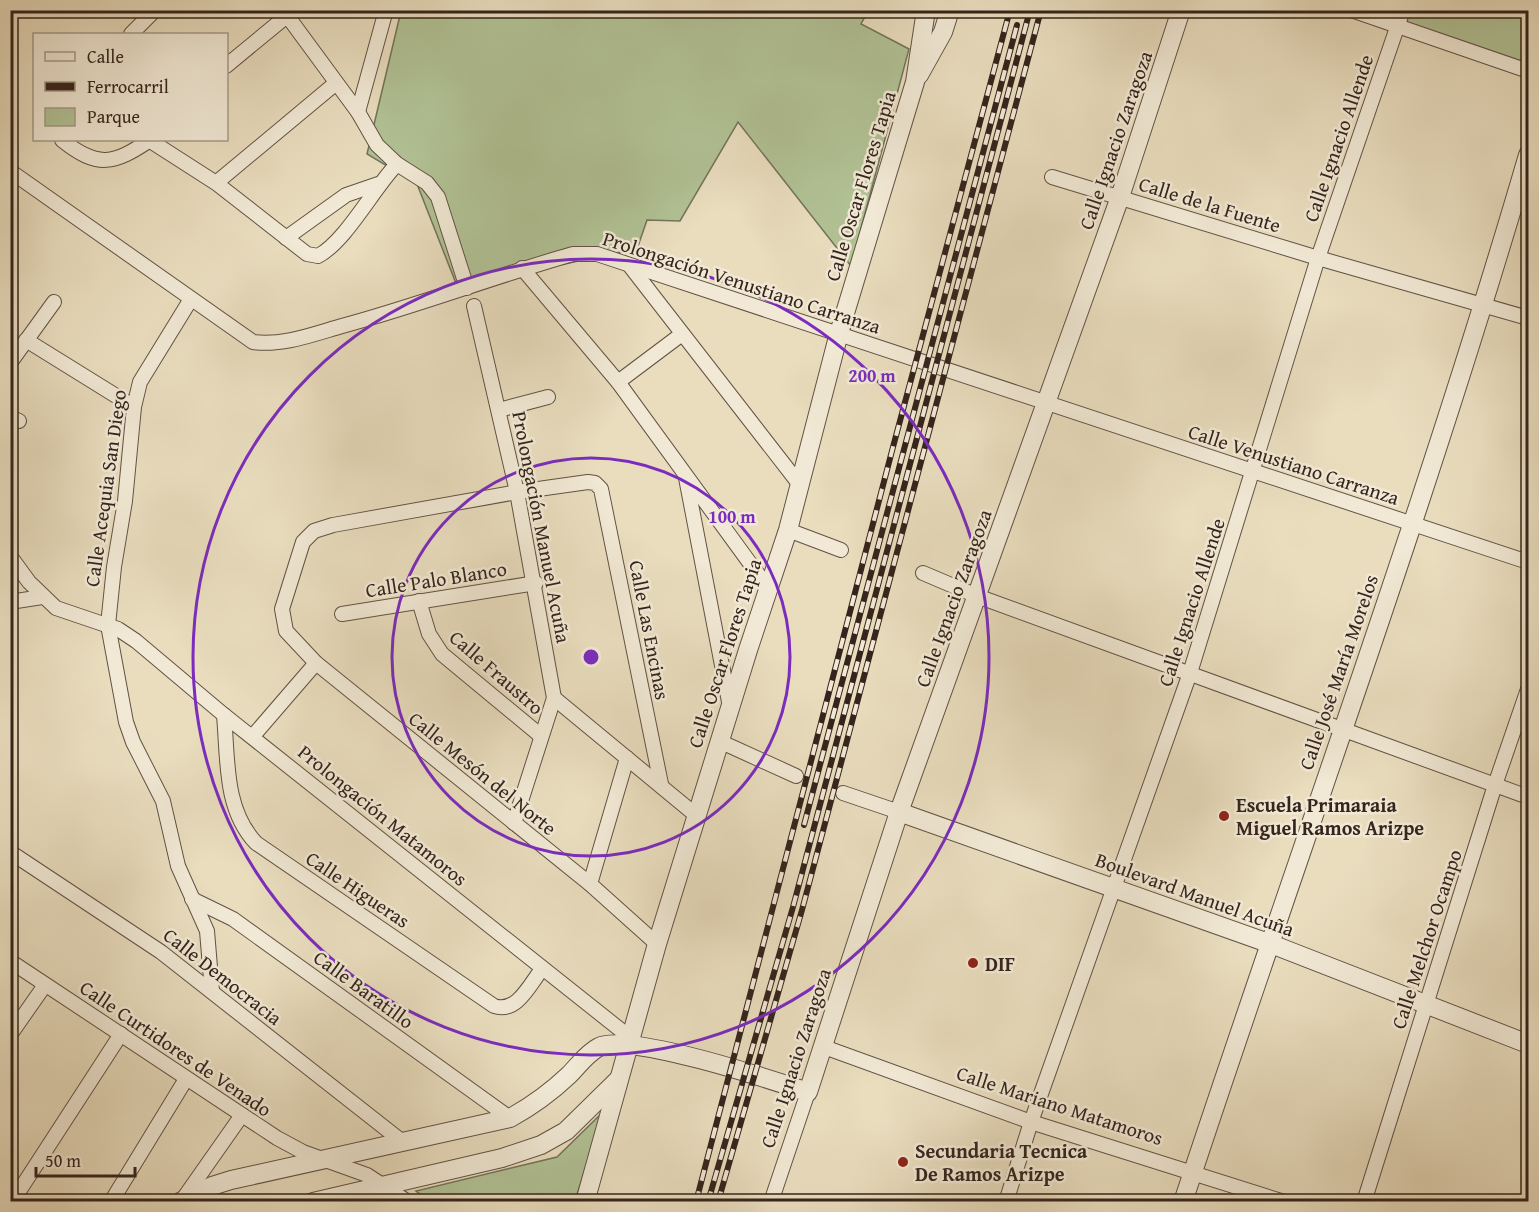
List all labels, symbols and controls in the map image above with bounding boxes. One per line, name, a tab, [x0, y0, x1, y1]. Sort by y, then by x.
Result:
legend	[33, 33, 228, 141]
text: Calle	[87, 43, 124, 70]
street label: Calle Ignacio Zaragoza	[1071, 46, 1159, 233]
street label: Calle Ignacio Allende	[1296, 50, 1380, 226]
text: Ferrocarril	[87, 73, 169, 100]
street label: Calle Oscar Flores Tapia	[817, 87, 903, 285]
text: Parque	[87, 103, 140, 130]
street label: Calle de la Fuente	[1136, 169, 1284, 239]
street label: Prolongación Venustiano Carranza	[599, 223, 885, 341]
text: 200 m	[848, 362, 896, 389]
street label: Calle Acequia San Diego	[77, 388, 133, 588]
street label: Prolongación Manuel Acuña	[505, 409, 579, 646]
street label: Calle Venustiano Carranza	[1185, 416, 1404, 512]
text: 100 m	[708, 503, 756, 530]
street label: Calle Ignacio Zaragoza	[907, 505, 999, 691]
street label: Calle Ignacio Allende	[1150, 514, 1232, 690]
street label: Calle Palo Blanco	[363, 554, 509, 604]
street label: Calle Oscar Flores Tapia	[680, 554, 768, 751]
street label: Calle Las Encinas	[622, 558, 678, 702]
street label: Calle José María Morelos	[1291, 570, 1385, 774]
street label: Calle Fraustro	[444, 623, 550, 721]
centre of rings	[581, 647, 601, 667]
street label: Calle Mesón del Norte	[403, 704, 563, 842]
street label: Prolongación Matamoros	[292, 737, 474, 893]
place label: Escuela Primaraia Miguel Ramos Arizpe	[1236, 790, 1424, 842]
marker: Escuela Primaraia Miguel Ramos Arizpe	[1217, 809, 1231, 823]
street label: Calle Higueras	[300, 843, 416, 935]
street label: Boulevard Manuel Acuña	[1092, 845, 1299, 944]
street label: Calle Melchor Ocampo	[1383, 846, 1469, 1032]
street label: Calle Democracia	[157, 920, 289, 1032]
street label: Calle Baratillo	[308, 943, 420, 1035]
place label: DIF	[985, 949, 1015, 978]
marker: DIF	[966, 956, 980, 970]
street label: Calle Ignacio Zaragoza	[752, 964, 838, 1151]
street label: Calle Curtidores de Venado	[74, 973, 278, 1123]
street label: Calle Mariano Matamoros	[953, 1058, 1167, 1152]
place label: Secundaria Tecnica De Ramos Arizpe	[915, 1136, 1088, 1188]
scale bar	[36, 1140, 135, 1178]
text: 50 m	[45, 1147, 81, 1174]
marker: Secundaria Tecnica De Ramos Arizpe	[896, 1155, 910, 1169]

